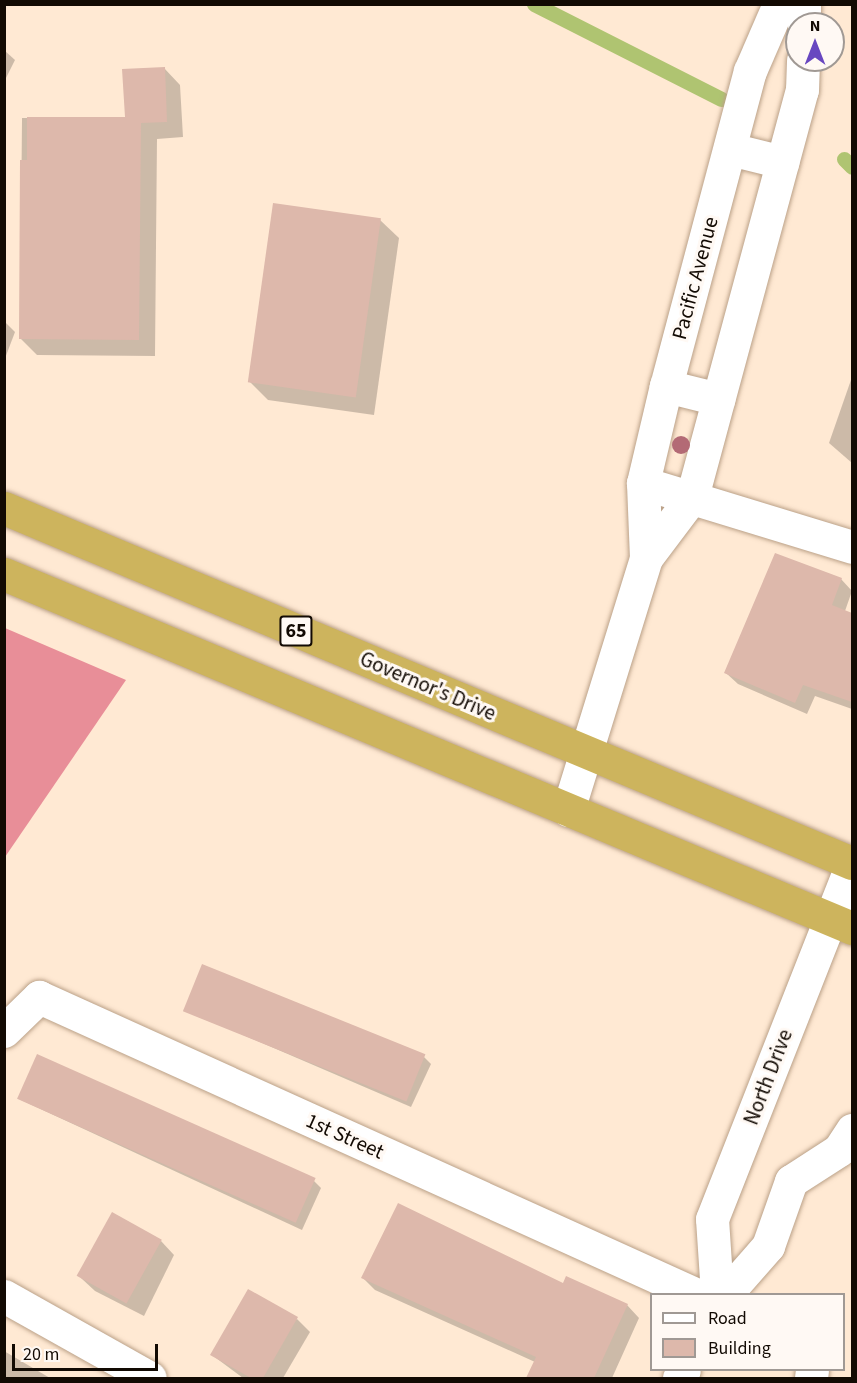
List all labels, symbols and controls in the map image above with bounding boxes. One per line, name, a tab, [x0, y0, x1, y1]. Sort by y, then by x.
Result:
north arrow	[785, 12, 845, 72]
text: N	[810, 15, 820, 37]
street label: Pacific Avenue	[667, 214, 723, 342]
road number: 65	[278, 614, 314, 648]
street label: Governor's Drive	[356, 646, 500, 726]
street label: North Drive	[738, 1026, 798, 1128]
street label: 1st Street	[302, 1108, 388, 1164]
legend	[650, 1293, 845, 1371]
text: Road	[708, 1306, 747, 1331]
scale bar	[15, 1332, 160, 1370]
text: Building	[708, 1336, 771, 1361]
text: 20 m	[23, 1342, 59, 1367]

